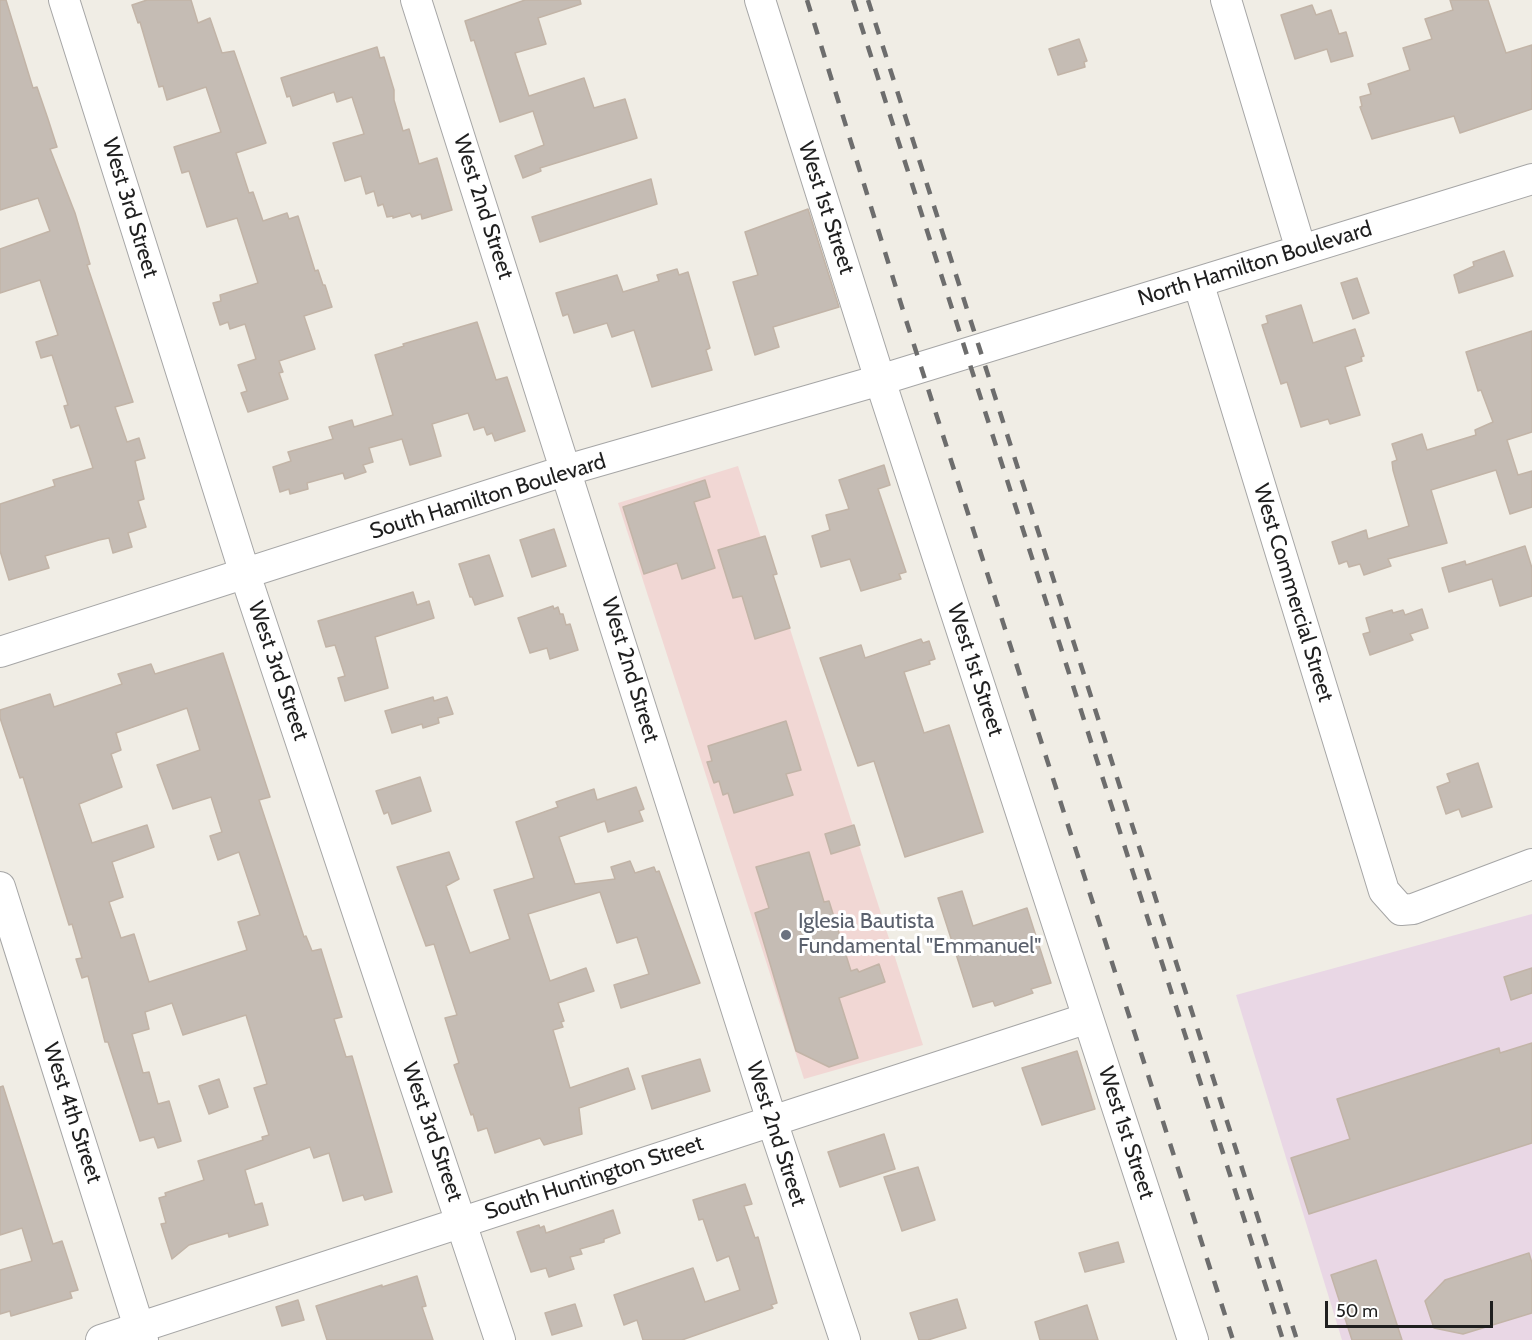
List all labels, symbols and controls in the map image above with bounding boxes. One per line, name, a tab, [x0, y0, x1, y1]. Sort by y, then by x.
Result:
street label: West 2nd Street	[447, 131, 519, 283]
street label: West 3rd Street	[96, 135, 164, 281]
street label: West 1st Street	[792, 138, 860, 278]
street label: North Hamilton Boulevard	[1135, 216, 1375, 312]
street label: South Hamilton Boulevard	[367, 448, 609, 546]
street label: West Commercial Street	[1247, 481, 1339, 705]
street label: West 2nd Street	[595, 594, 665, 746]
street label: West 3rd Street	[242, 598, 314, 744]
street label: West 1st Street	[941, 600, 1009, 740]
place label: Iglesia Bautista Fundamental "Emmanuel"	[798, 909, 1041, 960]
marker: Iglesia Bautista Fundamental "Emmanuel"	[779, 928, 793, 942]
street label: West 4th Street	[37, 1039, 107, 1187]
street label: West 2nd Street	[740, 1058, 812, 1210]
street label: West 3rd Street	[396, 1059, 468, 1205]
street label: West 1st Street	[1092, 1063, 1160, 1203]
street label: South Huntington Street	[481, 1130, 707, 1226]
scale bar	[1328, 1289, 1496, 1327]
text: 50 m	[1336, 1300, 1378, 1322]

